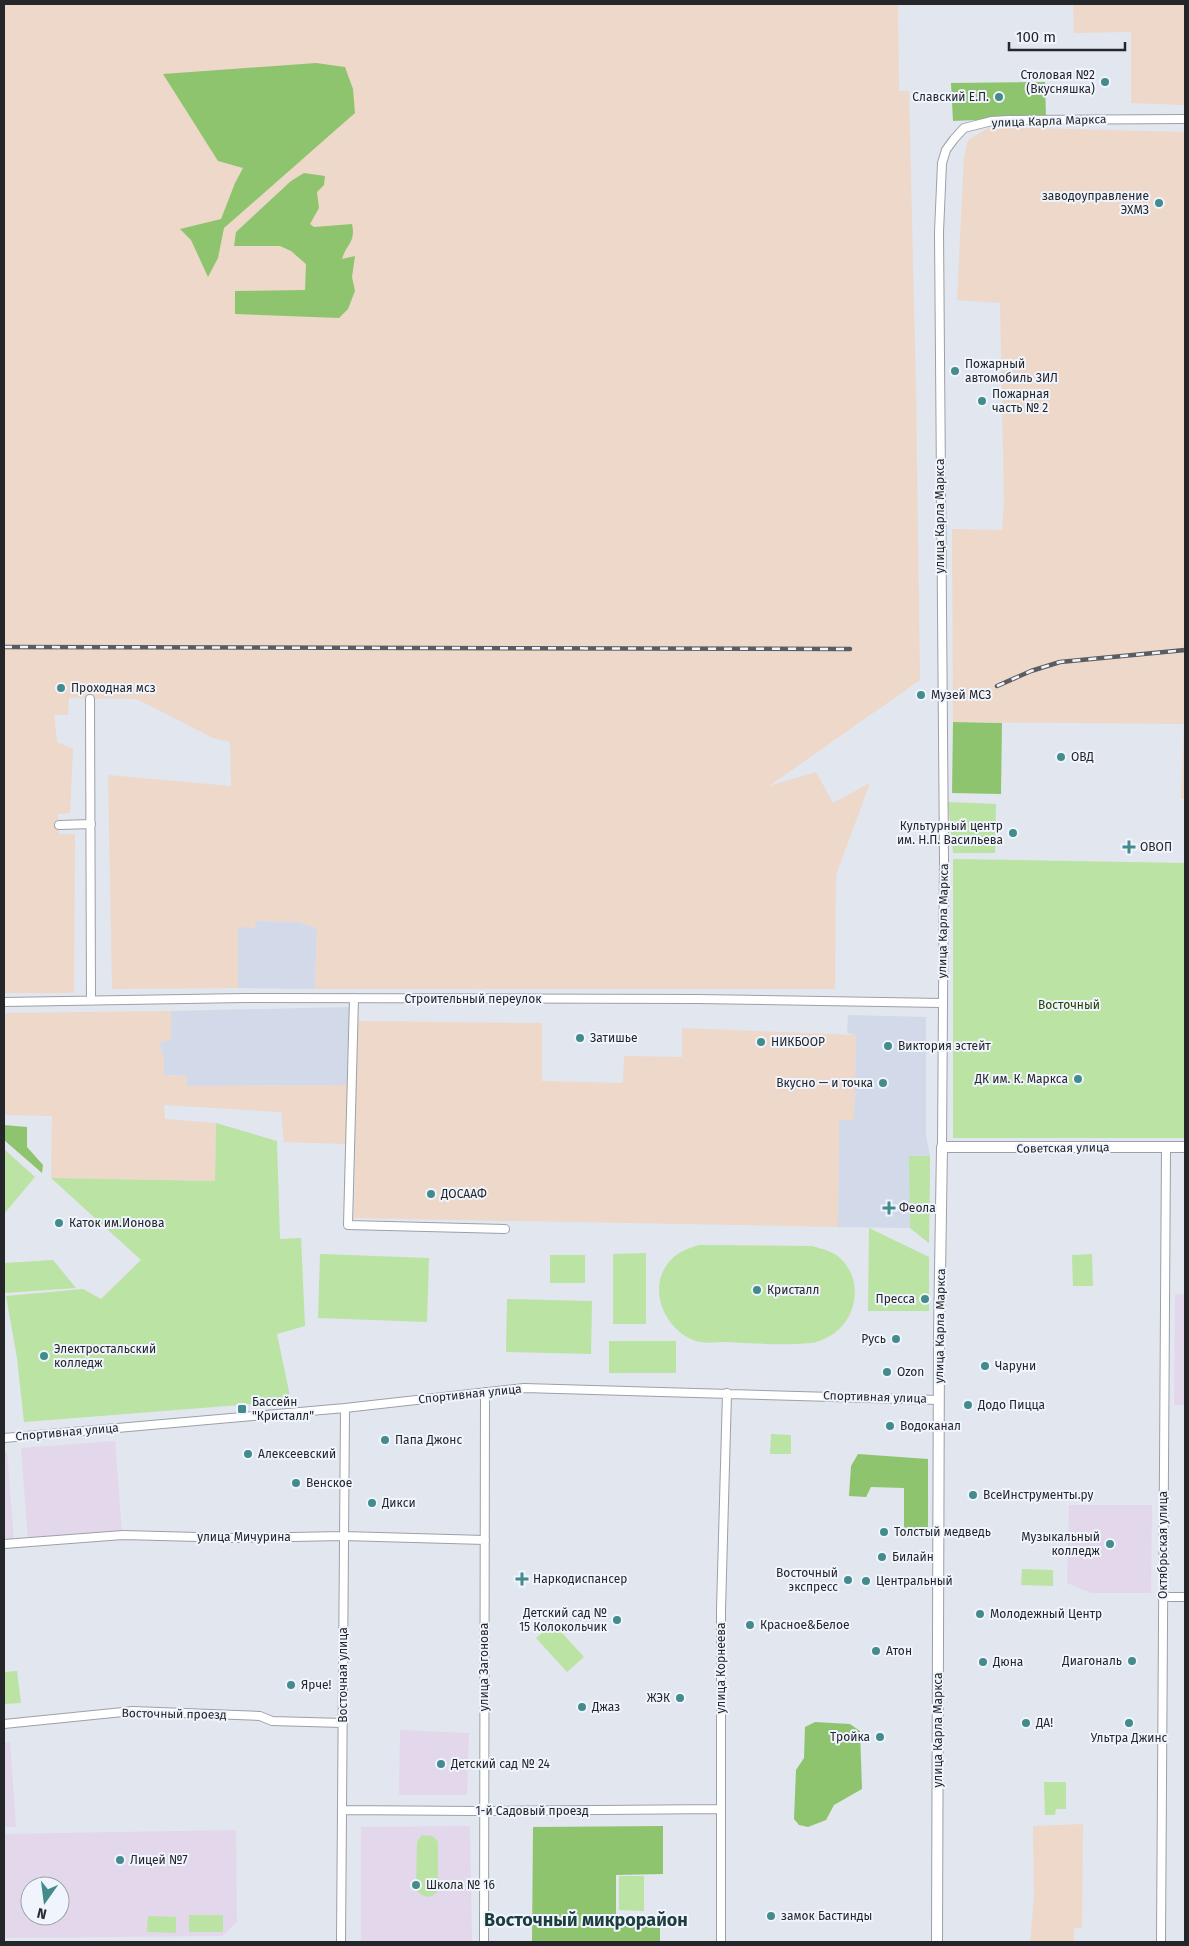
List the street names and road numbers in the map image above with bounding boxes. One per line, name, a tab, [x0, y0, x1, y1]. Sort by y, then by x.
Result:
street label: улица Карла Маркса	[991, 112, 1107, 130]
street label: улица Карла Маркса	[933, 458, 947, 574]
street label: улица Карла Маркса	[935, 863, 951, 979]
street label: Строительный переулок	[405, 992, 542, 1006]
street label: Советская улица	[1016, 1140, 1110, 1156]
street label: улица Карла Маркса	[932, 1268, 948, 1384]
street label: Спортивная улица	[418, 1382, 522, 1406]
street label: Спортивная улица	[823, 1388, 927, 1406]
street label: Спортивная улица	[15, 1421, 119, 1443]
street label: Октябрьская улица	[1156, 1491, 1170, 1599]
street label: улица Мичурина	[197, 1530, 291, 1544]
street label: улица Корнеева	[714, 1622, 728, 1714]
street label: улица Загонова	[477, 1623, 491, 1711]
street label: Восточная улица	[336, 1627, 350, 1723]
street label: улица Карла Маркса	[931, 1672, 945, 1788]
street label: Восточный проезд	[121, 1706, 227, 1722]
street label: 1-й Садовый проезд	[475, 1804, 589, 1818]

